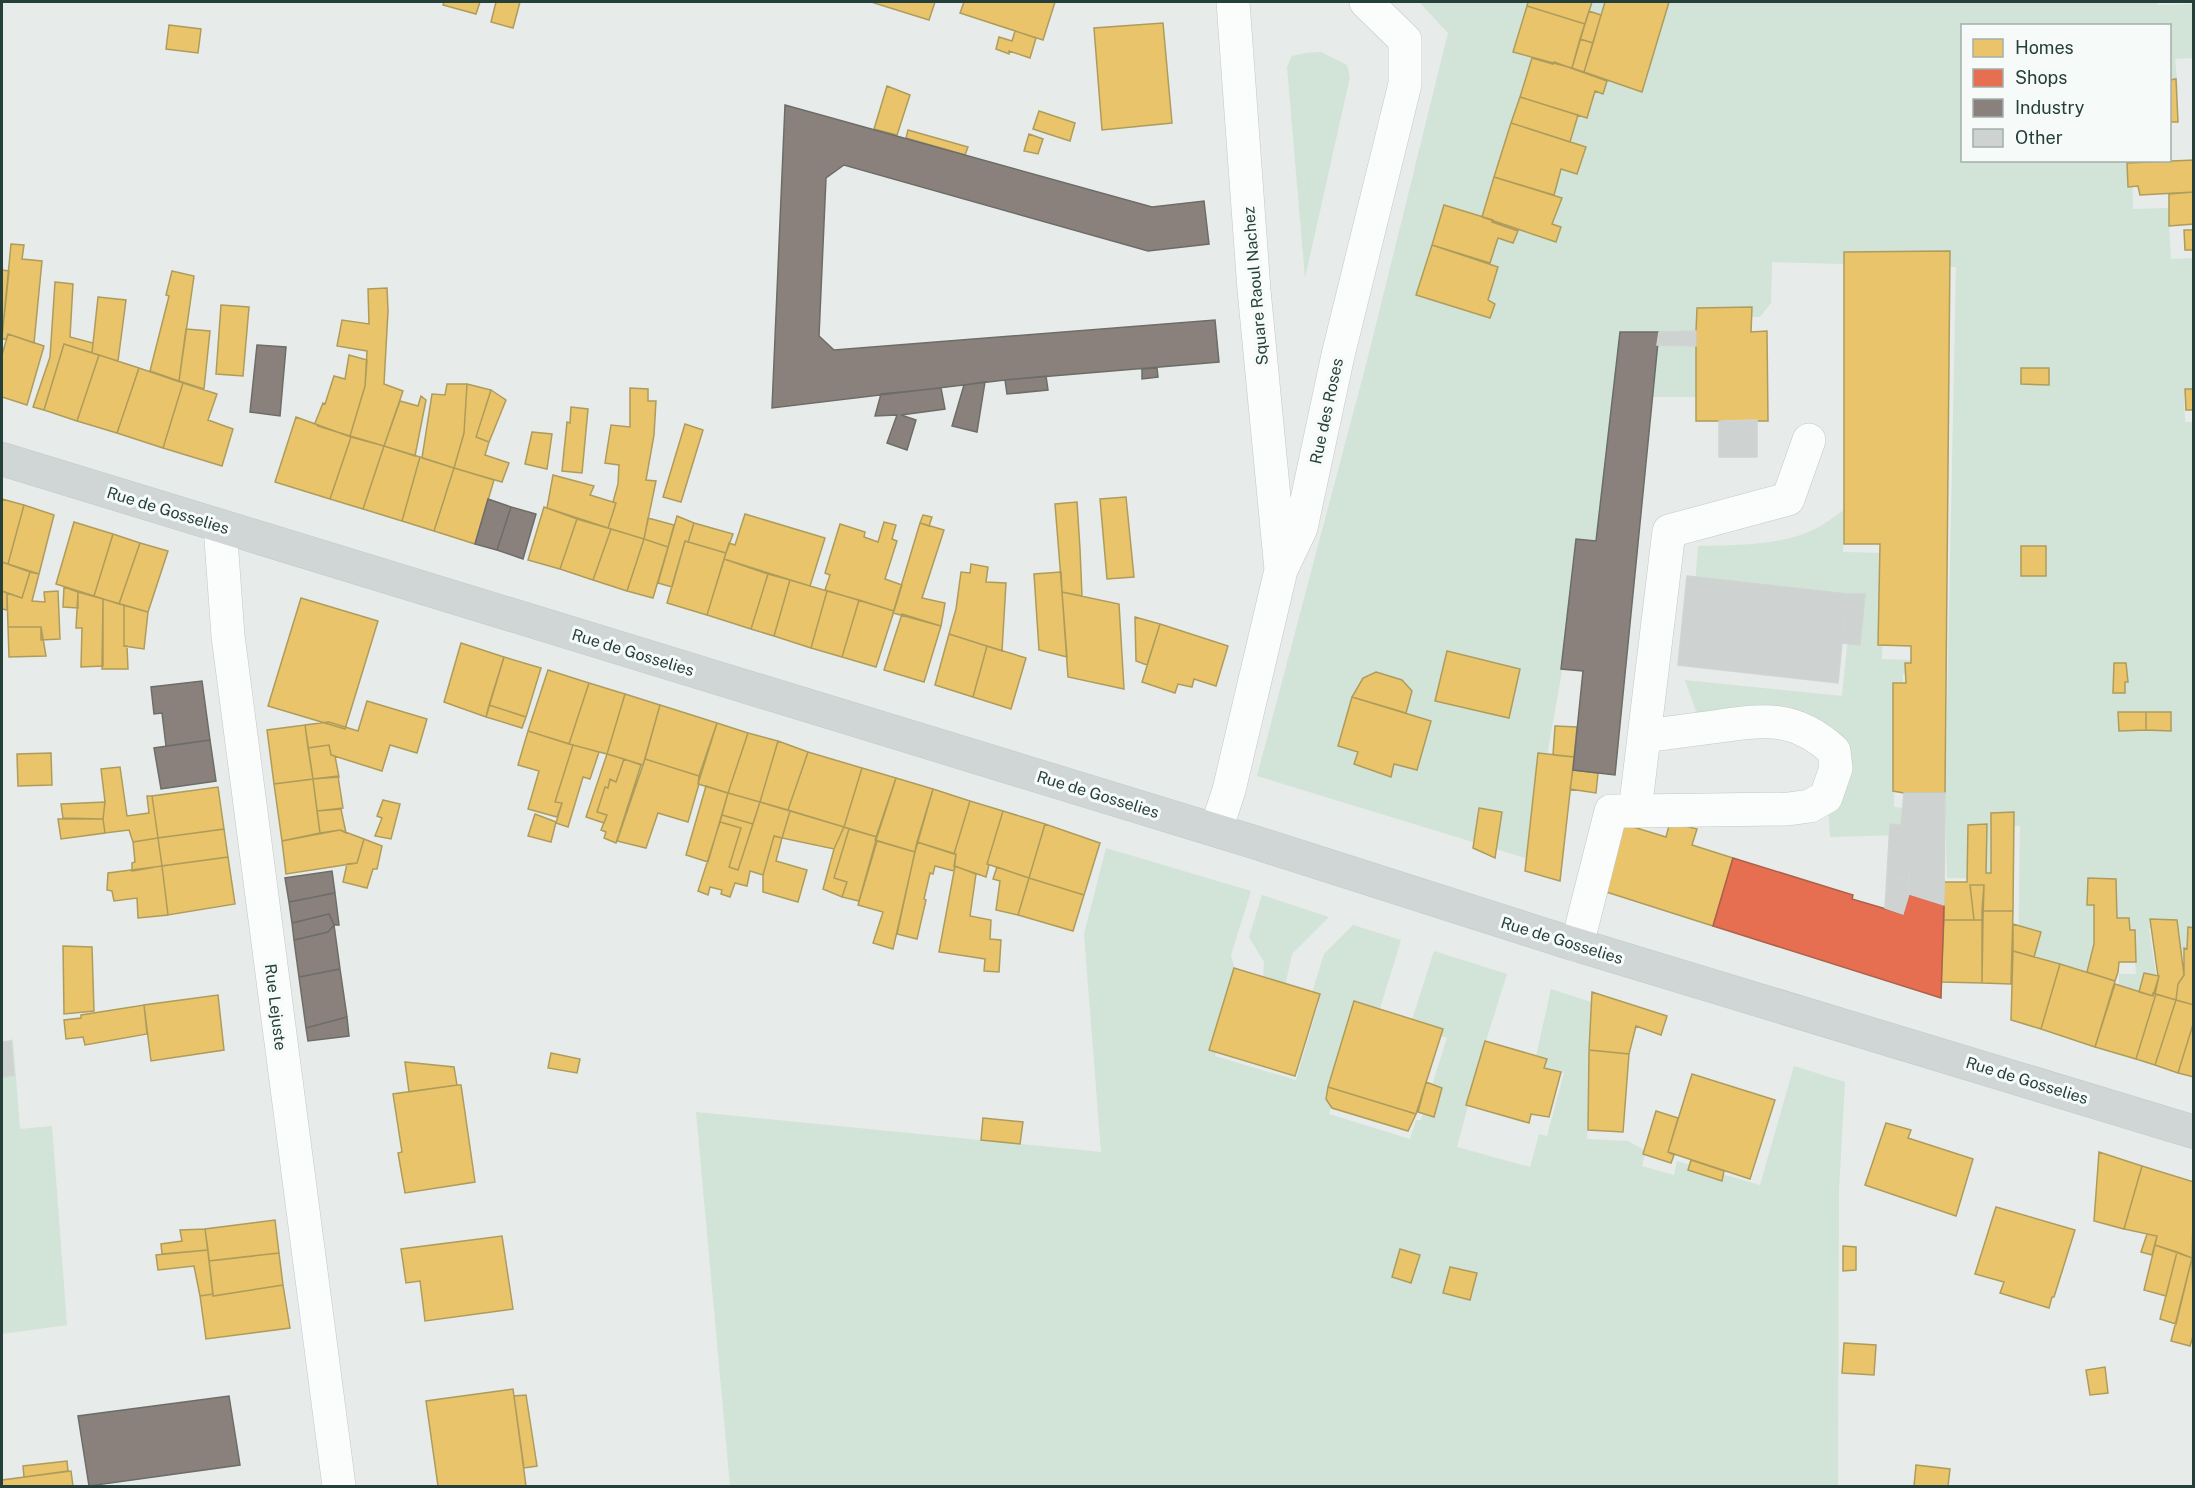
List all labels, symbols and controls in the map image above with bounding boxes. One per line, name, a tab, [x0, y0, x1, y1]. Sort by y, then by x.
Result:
legend	[1961, 24, 2171, 162]
text: Homes	[2015, 37, 2074, 58]
text: Shops	[2015, 67, 2067, 88]
text: Industry	[2015, 97, 2085, 118]
text: Other	[2015, 127, 2063, 148]
street label: Square Raoul Nachez	[1239, 206, 1272, 366]
street label: Rue des Roses	[1306, 356, 1347, 466]
street label: Rue de Gosselies	[104, 483, 231, 538]
street label: Rue de Gosselies	[569, 625, 696, 680]
street label: Rue de Gosselies	[1034, 767, 1161, 822]
street label: Rue de Gosselies	[1498, 913, 1625, 968]
street label: Rue Lejuste	[261, 963, 290, 1052]
street label: Rue de Gosselies	[1963, 1053, 2090, 1108]

